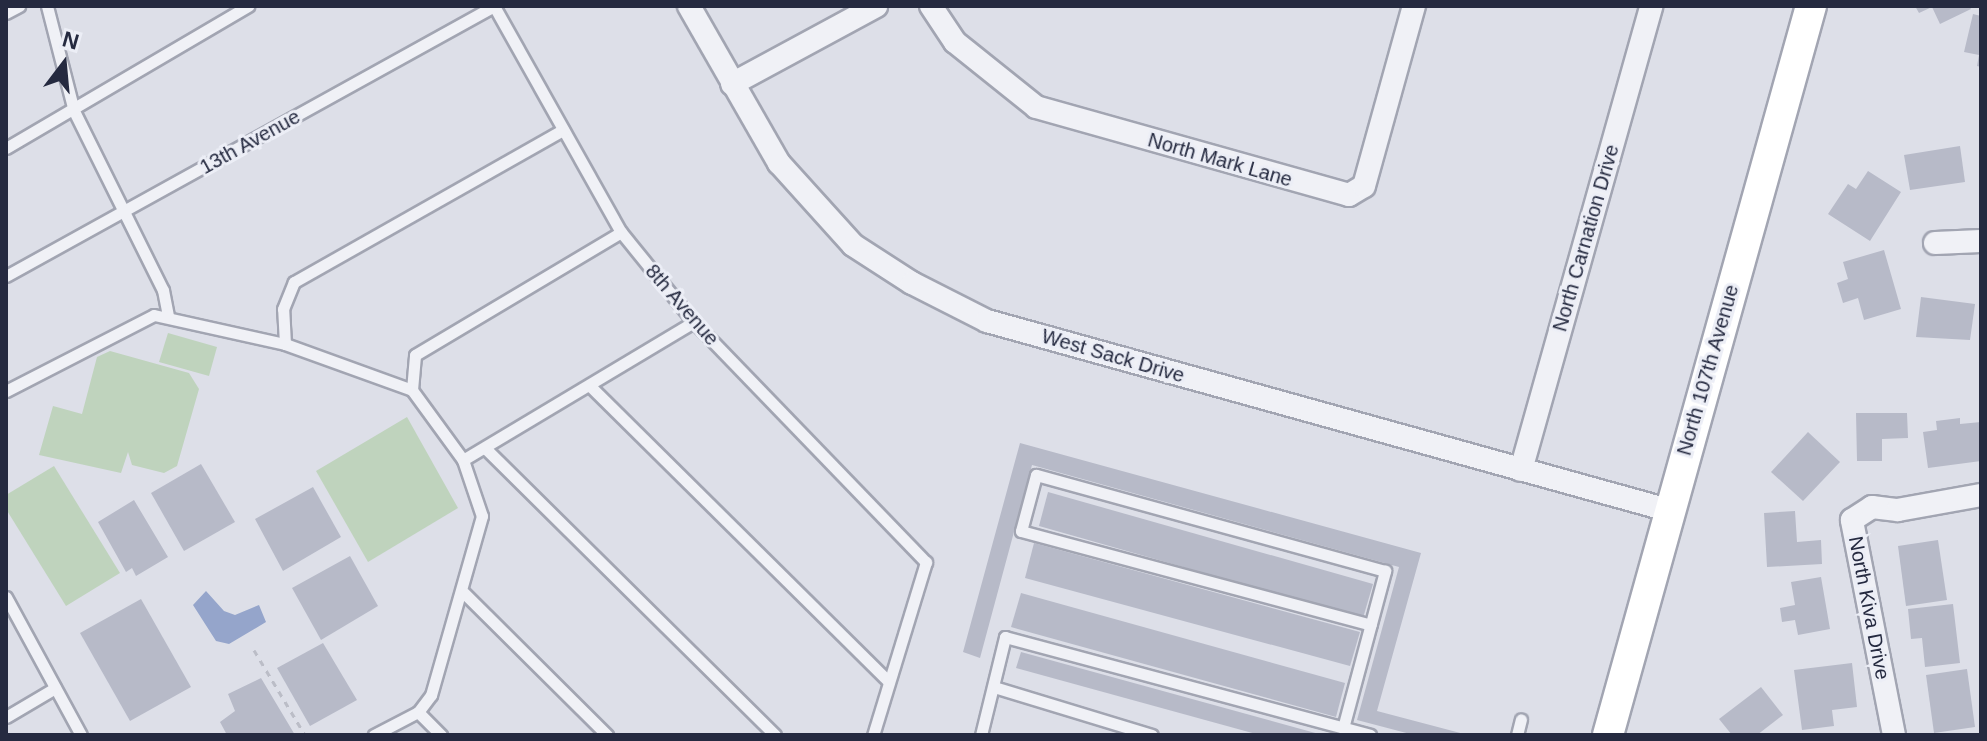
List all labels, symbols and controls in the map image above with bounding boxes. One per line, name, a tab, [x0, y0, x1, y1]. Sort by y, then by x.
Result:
north arrow	[24, 24, 104, 104]
text: N	[60, 26, 82, 55]
street label: 13th Avenue	[195, 104, 305, 180]
street label: North Mark Lane	[1145, 128, 1295, 192]
street label: North Carnation Drive	[1548, 142, 1624, 334]
street label: 8th Avenue	[640, 259, 724, 351]
street label: North 107th Avenue	[1672, 281, 1744, 459]
street label: West Sack Drive	[1039, 324, 1187, 388]
street label: North Kiva Drive	[1843, 534, 1895, 682]

